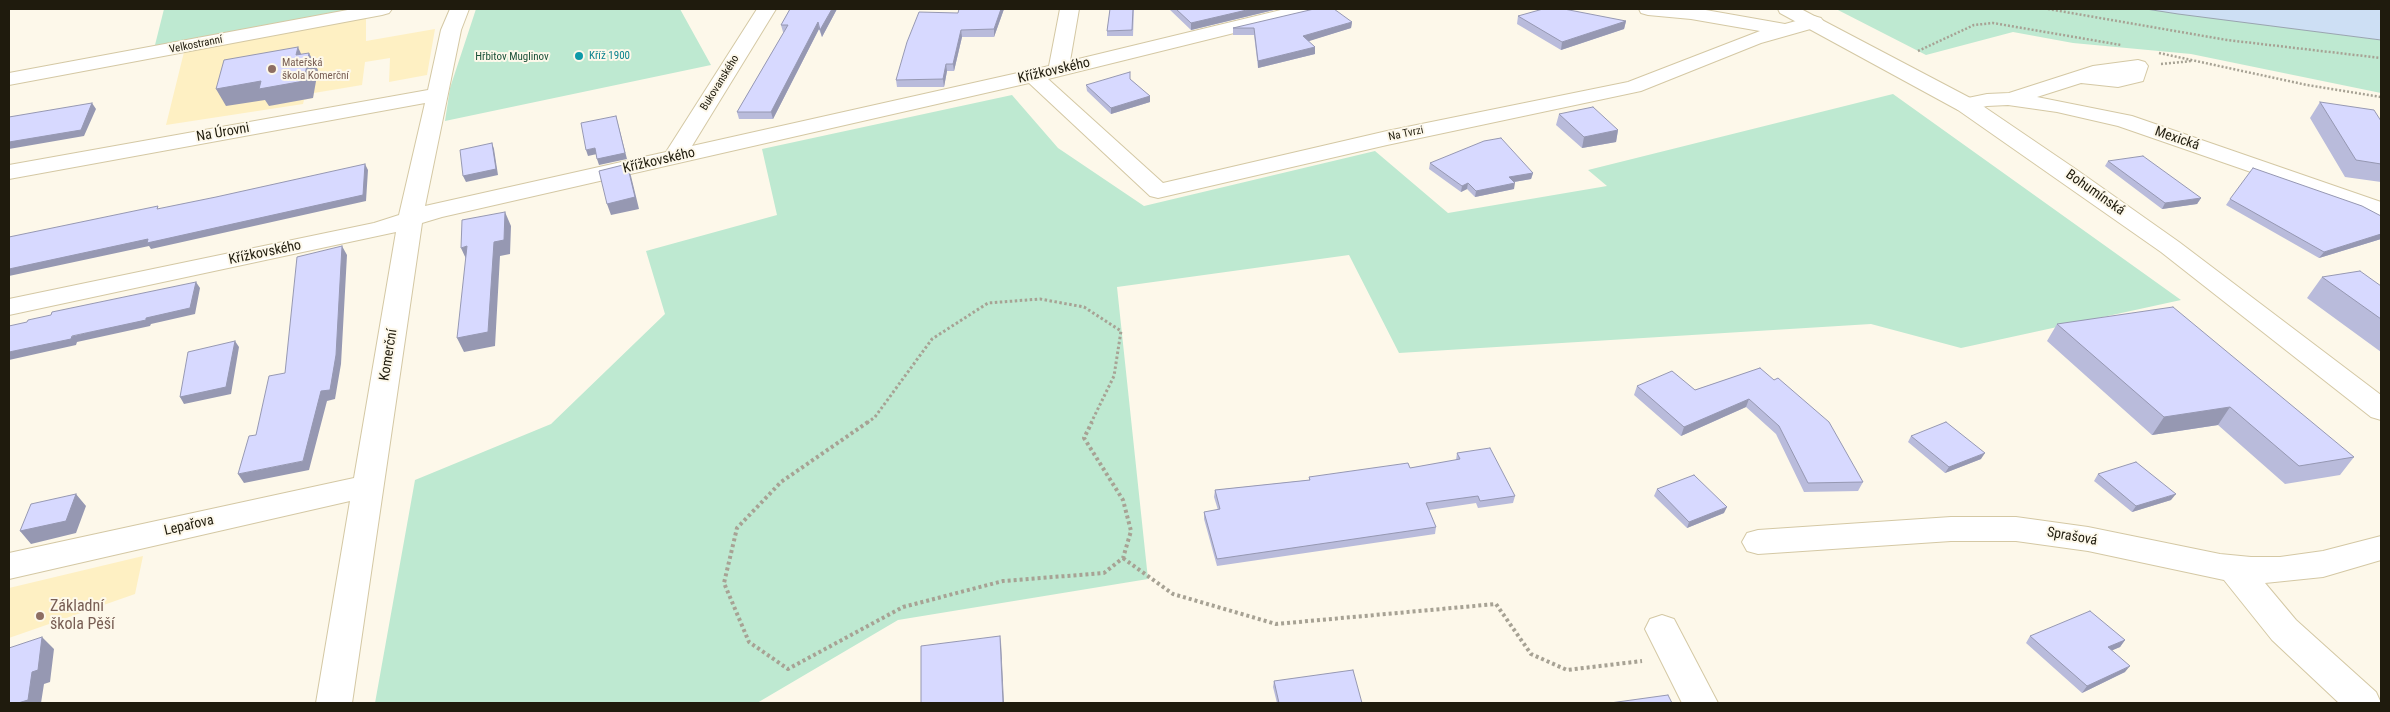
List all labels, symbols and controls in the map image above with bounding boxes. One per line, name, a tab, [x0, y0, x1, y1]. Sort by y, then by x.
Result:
street label: Velkostranní	[168, 33, 224, 57]
place label: Kříž 1900	[589, 49, 630, 63]
park label: Hřbitov Muglinov	[475, 50, 549, 64]
marker: Kříž 1900	[573, 50, 585, 62]
street label: Bukovanského	[698, 53, 742, 113]
street label: Křížkovského	[1016, 55, 1092, 87]
place label: Mateřská škola Komerční	[282, 56, 349, 82]
marker: Mateřská škola Komerční	[266, 63, 278, 75]
street label: Na Úrovni	[195, 120, 251, 146]
street label: Na Tvrzi	[1387, 124, 1425, 144]
street label: Mexická	[2153, 124, 2201, 154]
street label: Křížkovského	[621, 145, 697, 177]
street label: Bohumínská	[2062, 167, 2128, 219]
street label: Křížkovského	[227, 237, 303, 269]
street label: Komerční	[377, 328, 401, 382]
street label: Lepařova	[163, 512, 215, 540]
street label: Sprašová	[2046, 524, 2098, 550]
place label: Základní škola Pěší	[50, 597, 115, 635]
marker: Základní škola Pěší	[34, 610, 46, 622]

